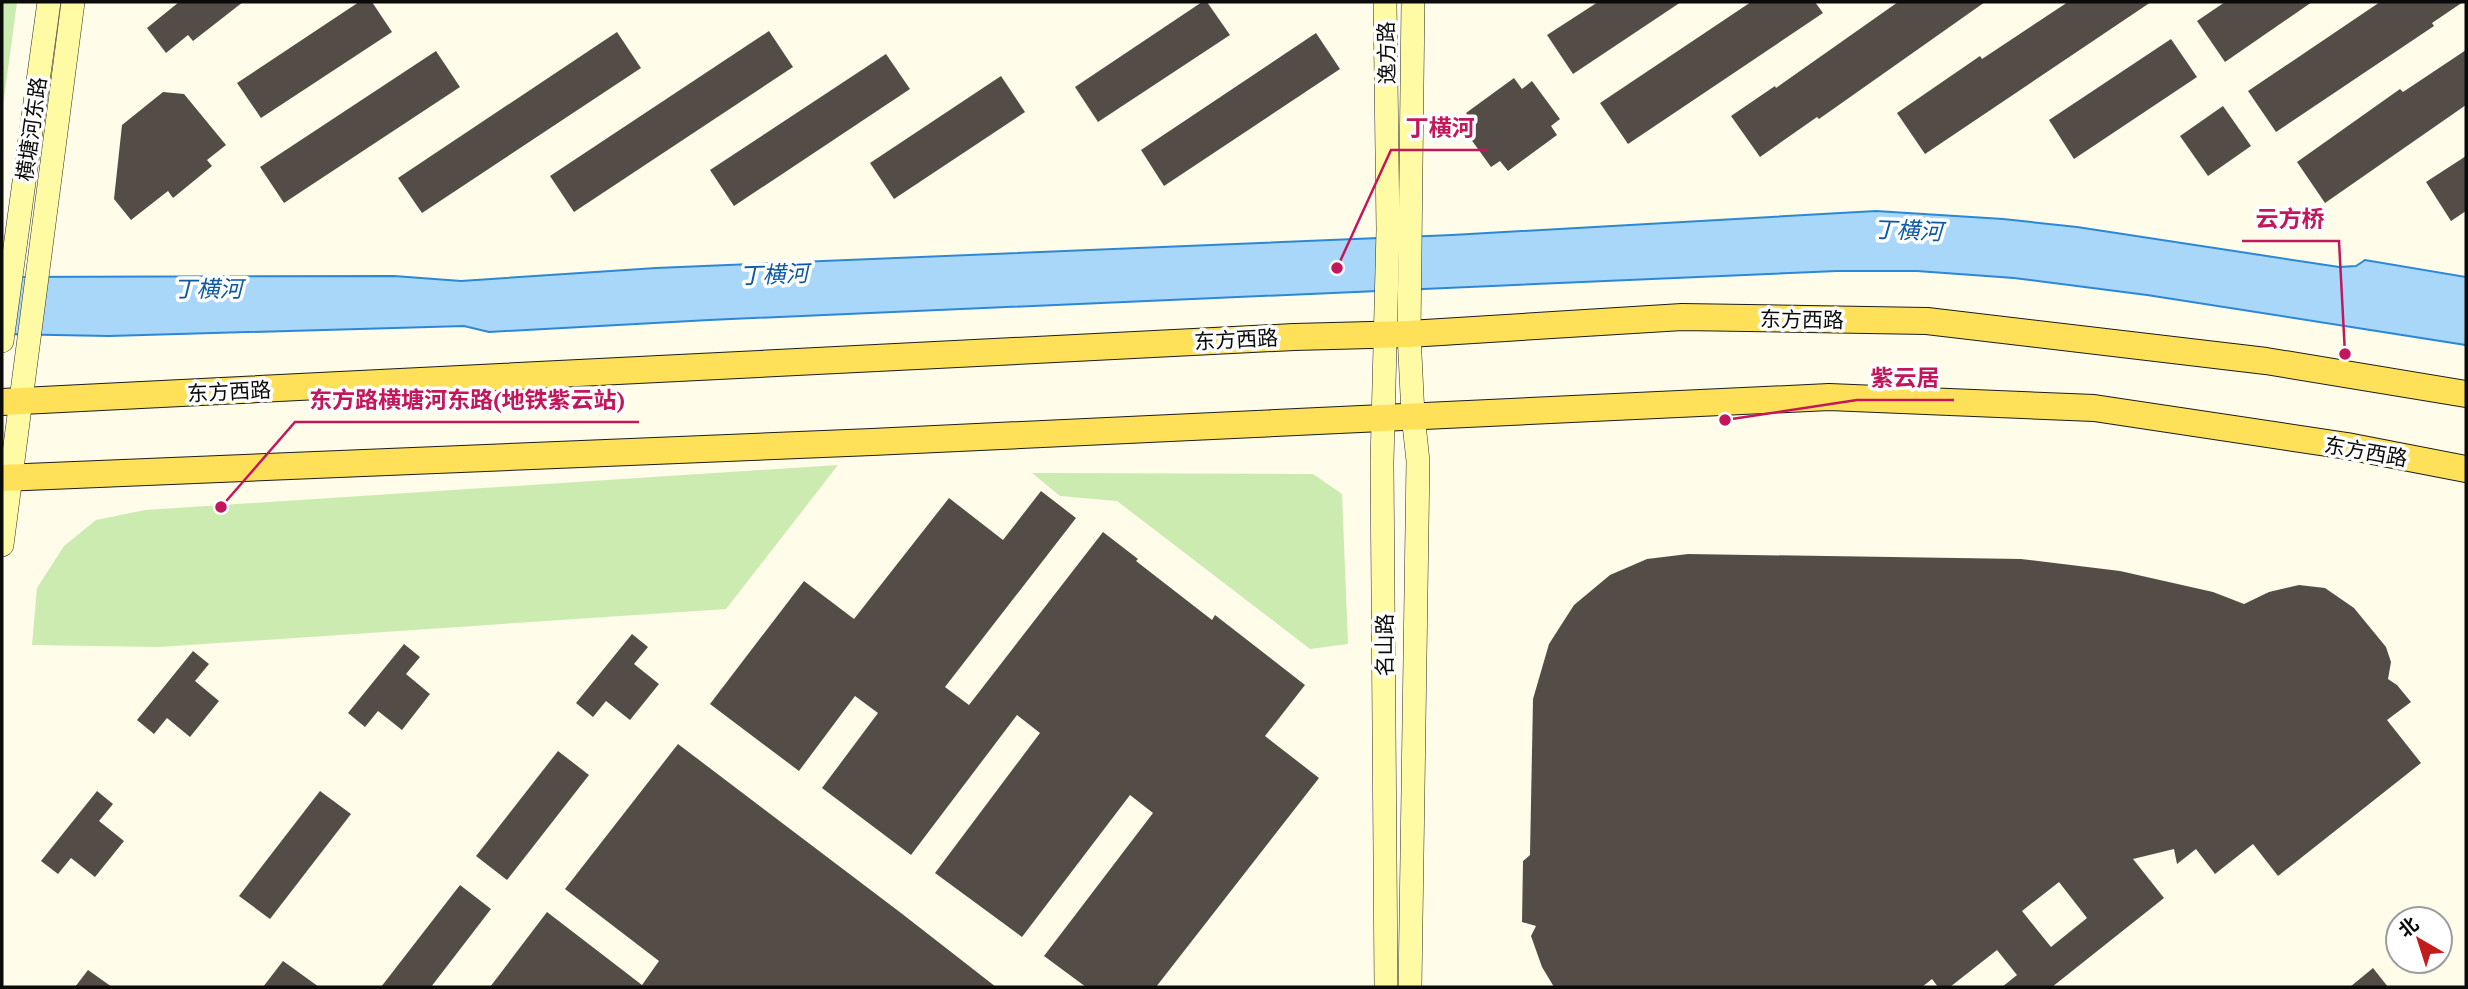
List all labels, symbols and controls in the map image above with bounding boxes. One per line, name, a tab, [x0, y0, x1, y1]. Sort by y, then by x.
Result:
street label: 逸方路	[1371, 21, 1401, 85]
street label: 横塘河东路	[10, 75, 52, 183]
callout: 丁横河	[1391, 106, 1488, 150]
text: 丁横河	[1406, 112, 1475, 143]
callout: 云方桥	[2242, 197, 2339, 241]
text: 云方桥	[2256, 203, 2325, 234]
water label: 丁横河	[1873, 213, 1947, 247]
water label: 丁横河	[739, 257, 813, 291]
water label: 丁横河	[174, 273, 247, 304]
street label: 东方西路	[1760, 304, 1844, 334]
street label: 东方西路	[1193, 323, 1279, 355]
callout: 紫云居	[1857, 356, 1954, 400]
text: 紫云居	[1871, 362, 1940, 393]
street label: 东方西路	[186, 375, 272, 407]
callout: 东方路横塘河东路(地铁紫云站)	[295, 378, 639, 422]
text: 东方路横塘河东路(地铁紫云站)	[309, 384, 625, 415]
street label: 东方西路	[2322, 430, 2410, 472]
street label: 名山路	[1370, 614, 1398, 677]
north arrow	[2384, 905, 2454, 975]
text: 北	[2393, 911, 2423, 942]

